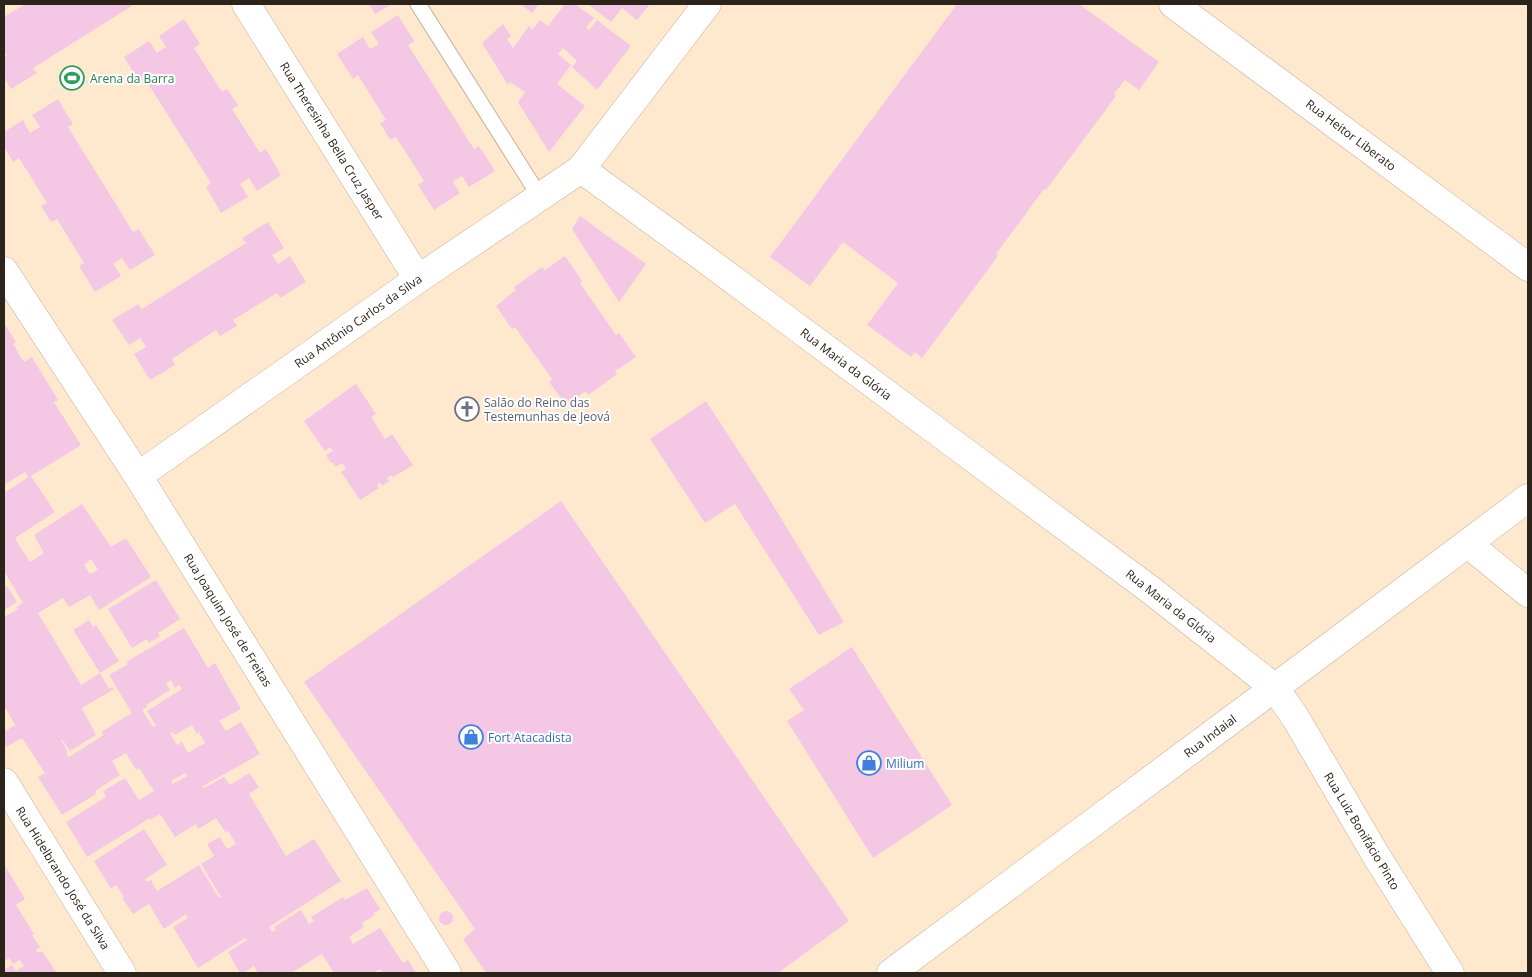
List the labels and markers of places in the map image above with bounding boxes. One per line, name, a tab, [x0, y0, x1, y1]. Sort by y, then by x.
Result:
sports icon: Arena da Barra	[59, 65, 85, 91]
place label: Arena da Barra	[90, 70, 174, 87]
place label: Salão do Reino das Testemunhas de Jeová	[484, 394, 610, 425]
church icon: Salão do Reino das Testemunhas de Jeová	[454, 396, 480, 422]
shop icon: Fort Atacadista	[458, 724, 484, 750]
place label: Fort Atacadista	[488, 729, 572, 746]
shop icon: Milium	[856, 750, 882, 776]
place label: Milium	[886, 755, 924, 772]

